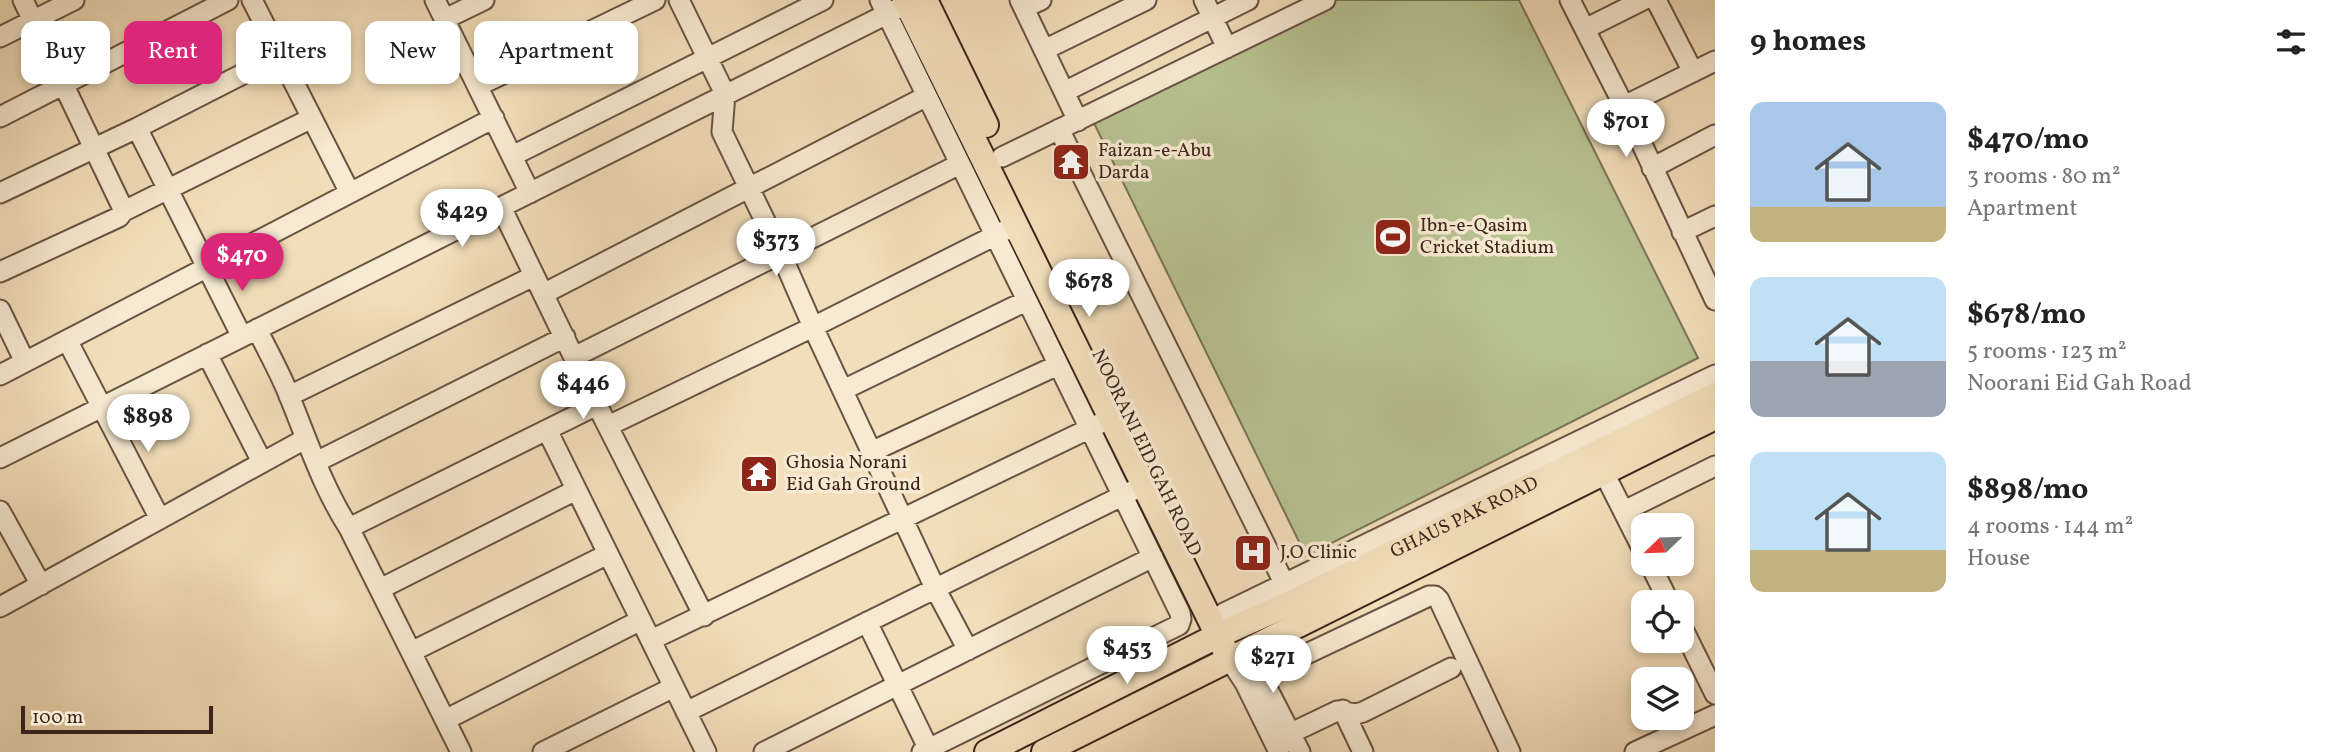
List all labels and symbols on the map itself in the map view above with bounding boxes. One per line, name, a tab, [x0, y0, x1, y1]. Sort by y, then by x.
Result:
pin: $701	[1585, 100, 1667, 159]
place label: Faizan-e-Abu Darda	[1098, 138, 1212, 186]
temple icon: Faizan-e-Abu Darda	[1050, 141, 1092, 183]
pin: $429	[421, 190, 503, 249]
place label: Ibn-e-Qasim Cricket Stadium	[1420, 213, 1554, 261]
sports icon: Ibn-e-Qasim Cricket Stadium	[1372, 216, 1414, 258]
pin: $373	[735, 218, 817, 278]
pin: $470	[201, 233, 283, 293]
pin: $678	[1048, 260, 1130, 319]
street label: NOORANI EID GAH ROAD	[1085, 345, 1208, 561]
pin: $446	[542, 362, 624, 421]
pin: $898	[107, 394, 189, 454]
place label: Ghosia Norani Eid Gah Ground	[786, 450, 921, 498]
temple icon: Ghosia Norani Eid Gah Ground	[738, 453, 780, 495]
street label: GHAUS PAK ROAD	[1386, 470, 1543, 565]
north arrow	[1631, 513, 1694, 576]
hospital icon: J.O Clinic	[1232, 532, 1274, 574]
place label: J.O Clinic	[1280, 540, 1357, 566]
pin: $453	[1086, 626, 1168, 686]
pin: $271	[1232, 636, 1314, 695]
scale bar	[21, 703, 214, 735]

